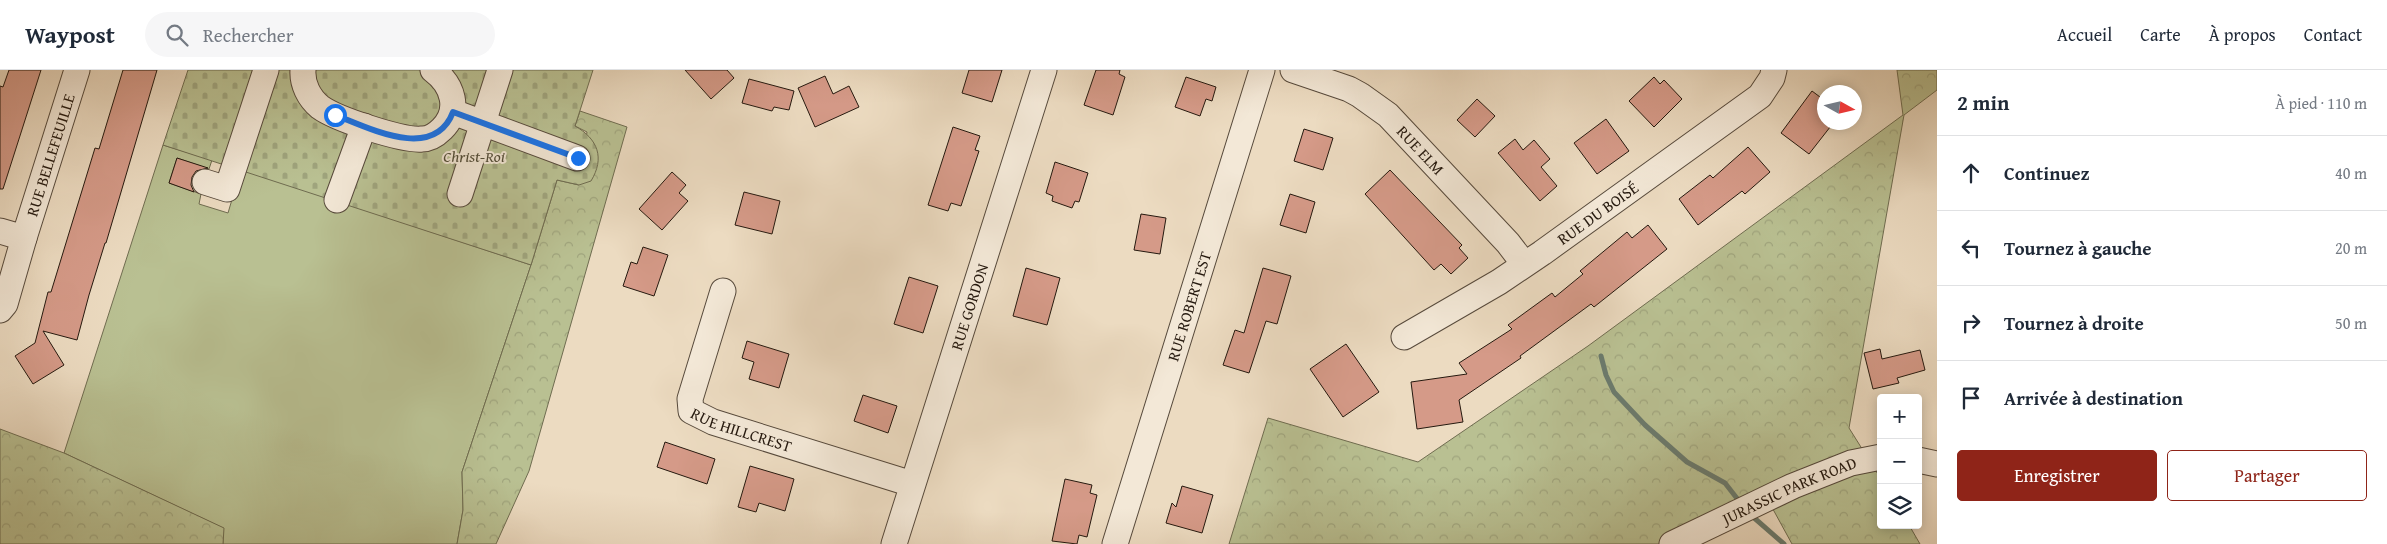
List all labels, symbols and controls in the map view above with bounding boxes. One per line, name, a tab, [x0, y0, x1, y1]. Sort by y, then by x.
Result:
search box	[145, 12, 495, 57]
text: Waypost	[25, 17, 115, 52]
icon: search	[163, 21, 191, 49]
text: Rechercher	[203, 21, 294, 49]
text: Accueil	[2057, 21, 2112, 48]
text: Carte	[2140, 21, 2181, 48]
text: À propos	[2209, 21, 2276, 48]
text: Contact	[2304, 21, 2362, 48]
north arrow	[1817, 85, 1862, 130]
text: 2 min	[1957, 87, 2009, 118]
street label: RUE BELLEFEUILLE	[20, 91, 81, 219]
text: À pied · 110 m	[2275, 91, 2367, 115]
route start	[324, 104, 347, 127]
street label: RUE ELM	[1391, 120, 1450, 180]
park label: Christ-Roi	[443, 144, 505, 168]
route end	[567, 147, 590, 170]
icon: ahead	[1957, 159, 1985, 187]
text: Continuez	[2004, 159, 2090, 187]
text: 40 m	[2335, 161, 2367, 185]
street label: RUE DU BOISÉ	[1552, 176, 1643, 250]
icon: left	[1957, 234, 1985, 262]
text: Tournez à gauche	[2004, 234, 2152, 262]
text: 20 m	[2335, 236, 2367, 260]
street label: RUE ROBERT EST	[1160, 248, 1217, 364]
street label: RUE GORDON	[944, 260, 994, 353]
icon: right	[1957, 309, 1985, 337]
text: Tournez à droite	[2004, 309, 2144, 337]
text: 50 m	[2335, 311, 2367, 335]
icon: arrive	[1957, 384, 1985, 412]
text: Arrivée à destination	[2004, 384, 2183, 412]
map controls	[1877, 394, 1922, 529]
button: +	[1877, 394, 1922, 439]
street label: RUE HILLCREST	[687, 401, 795, 458]
button: −	[1877, 439, 1922, 484]
street label: JURASSIC PARK ROAD	[1716, 450, 1860, 531]
button: Enregistrer	[1957, 450, 2157, 501]
button: Partager	[2167, 450, 2367, 501]
button: layers	[1877, 484, 1922, 529]

